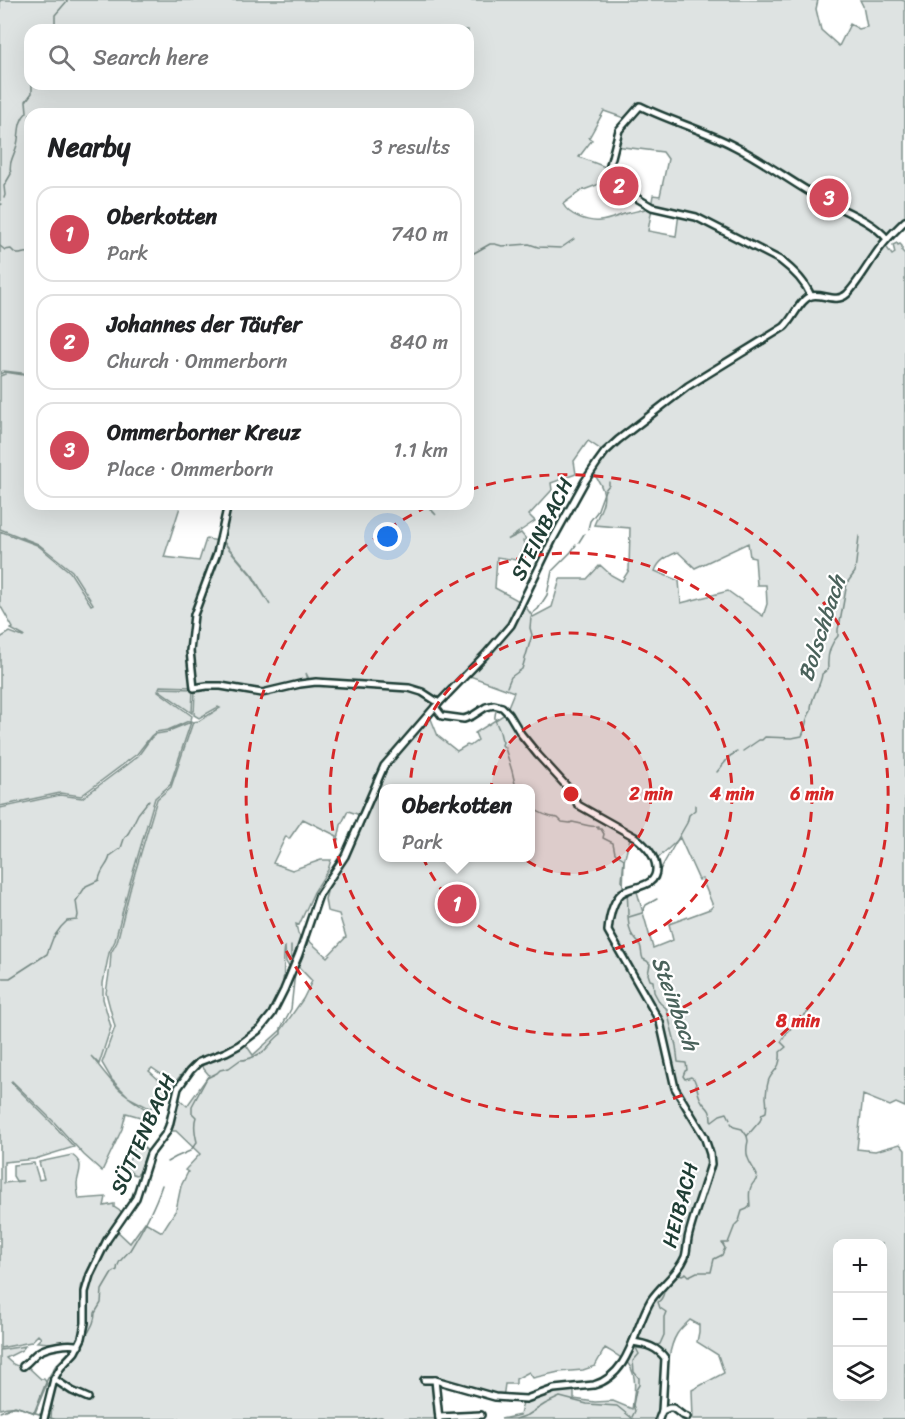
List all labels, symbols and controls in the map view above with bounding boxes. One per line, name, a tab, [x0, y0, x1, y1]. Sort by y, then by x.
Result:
search box	[24, 24, 474, 90]
text: Search here	[93, 38, 209, 77]
icon: search	[45, 41, 78, 74]
text: Nearby	[48, 124, 130, 170]
text: 3 results	[372, 130, 450, 165]
pin: 2	[600, 164, 638, 208]
pin: 3	[810, 176, 848, 220]
text: Oberkotten	[107, 197, 217, 236]
text: 1	[65, 217, 74, 252]
text: 740 m	[391, 217, 448, 252]
text: Park	[107, 236, 148, 271]
text: Johannes der Täufer	[107, 305, 301, 344]
text: 2	[64, 325, 75, 360]
text: 840 m	[390, 325, 448, 360]
text: Church · Ommerborn	[107, 344, 287, 379]
text: Ommerborner Kreuz	[107, 413, 301, 452]
text: 3	[64, 433, 75, 468]
text: 1.1 km	[394, 433, 448, 468]
text: Place · Ommerborn	[107, 452, 273, 487]
street label: STEINBACH	[500, 470, 584, 588]
your location	[373, 522, 402, 551]
water label: Bolschbach	[786, 568, 858, 686]
text: 2 min	[628, 778, 673, 810]
text: 4 min	[709, 778, 755, 810]
text: 6 min	[789, 778, 834, 810]
popup	[379, 784, 535, 862]
centre of rings	[561, 784, 581, 804]
text: Oberkotten	[402, 786, 512, 825]
text: Park	[402, 825, 443, 860]
pin: 1	[438, 882, 476, 926]
water label: Steinbach	[640, 950, 711, 1058]
text: 8 min	[775, 1005, 820, 1037]
street label: SÜTTENBACH	[99, 1067, 187, 1201]
street label: HEIBACH	[650, 1158, 710, 1252]
map controls	[833, 1239, 887, 1401]
button: +	[833, 1239, 887, 1293]
button: −	[833, 1293, 887, 1347]
button: layers	[833, 1347, 887, 1401]

